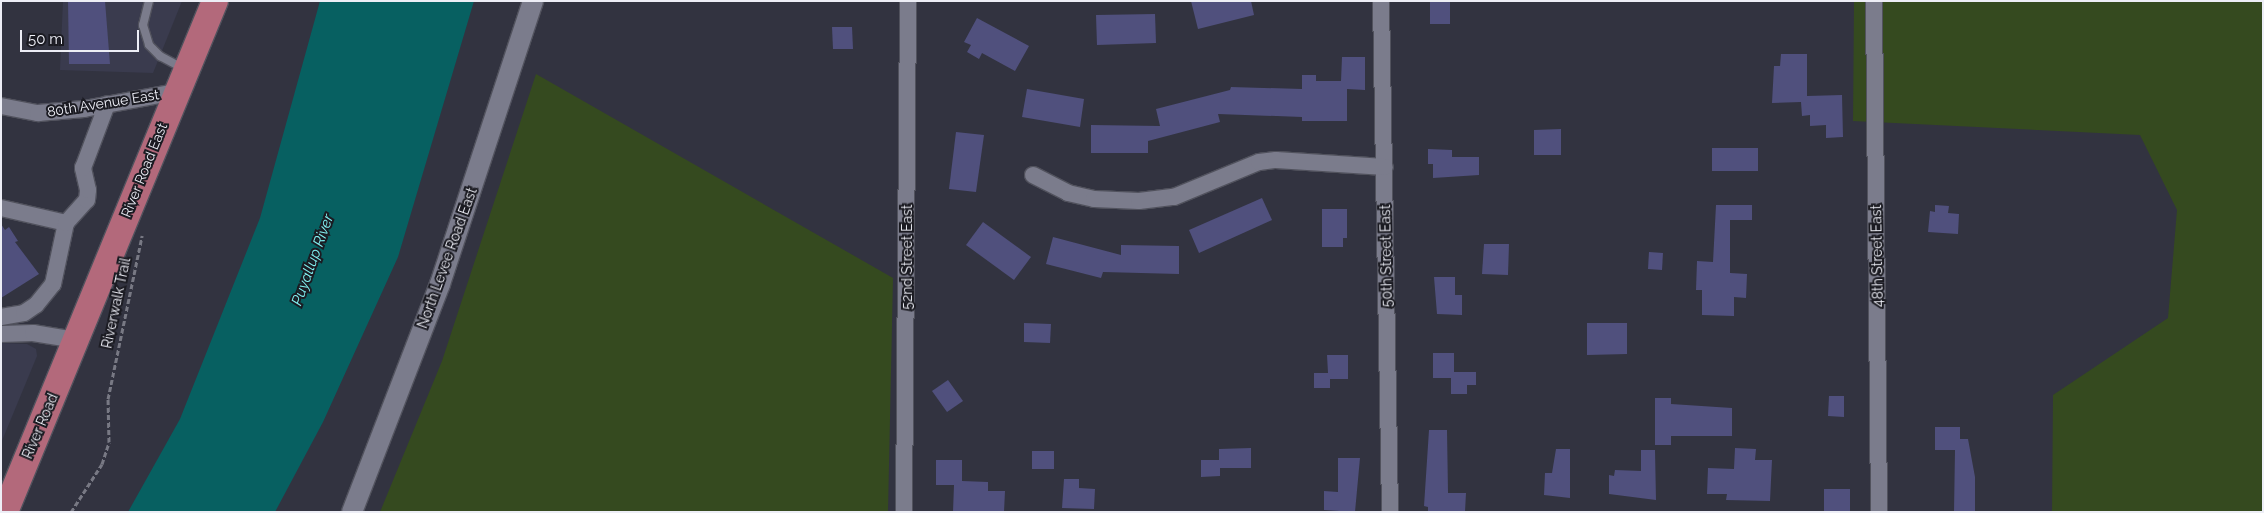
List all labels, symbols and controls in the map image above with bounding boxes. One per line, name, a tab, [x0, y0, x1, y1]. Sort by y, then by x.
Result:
scale bar	[22, 20, 141, 52]
text: 50 m	[28, 30, 63, 48]
street label: 80th Avenue East	[46, 86, 160, 120]
street label: River Road East	[117, 120, 171, 220]
street label: North Levee Road East	[414, 185, 480, 331]
street label: 52nd Street East	[899, 204, 915, 310]
street label: 50th Street East	[1377, 205, 1395, 307]
street label: 48th Street East	[1868, 205, 1886, 307]
water label: Puyallup River	[288, 212, 338, 308]
street label: Riverwalk Trail	[98, 256, 134, 350]
street label: River Road	[19, 391, 61, 461]

